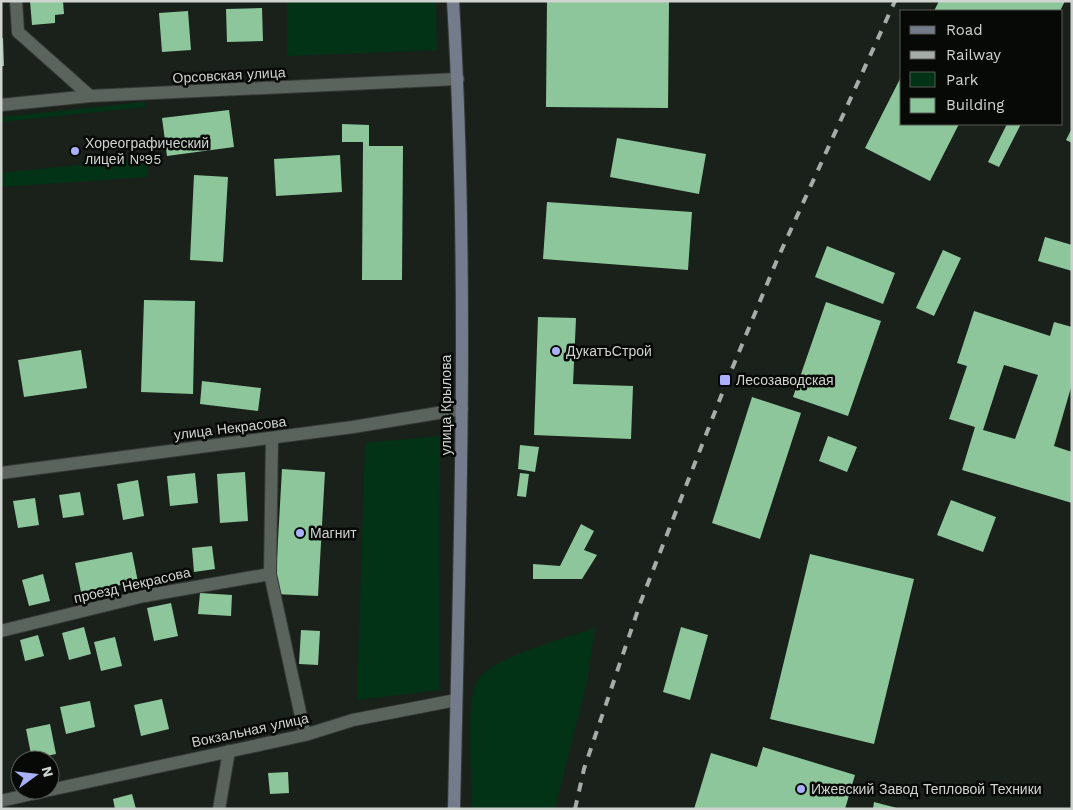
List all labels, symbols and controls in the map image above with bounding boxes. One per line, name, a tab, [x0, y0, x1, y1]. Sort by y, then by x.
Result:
legend	[900, 10, 1063, 125]
text: Road	[946, 21, 983, 39]
text: Railway	[946, 46, 1001, 64]
street label: Орсовская улица	[172, 64, 286, 86]
text: Park	[946, 71, 979, 89]
text: Building	[946, 96, 1004, 114]
place label: Хореографический лицей №95	[85, 135, 209, 167]
marker: Хореографический лицей №95	[69, 145, 81, 157]
place label: ДукатъСтрой	[566, 343, 652, 359]
marker: ДукатъСтрой	[550, 345, 562, 357]
street label: улица Крылова	[438, 355, 454, 455]
place label: Лесозаводская	[736, 372, 834, 388]
marker: Лесозаводская	[718, 373, 732, 387]
street label: улица Некрасова	[173, 413, 287, 443]
place label: Магнит	[310, 525, 357, 541]
marker: Магнит	[294, 527, 306, 539]
street label: проезд Некрасова	[72, 564, 192, 606]
street label: Вокзальная улица	[190, 710, 310, 750]
north arrow	[10, 750, 60, 800]
text: N	[38, 765, 57, 779]
place label: Ижевский Завод Тепловой Техники	[811, 781, 1042, 797]
marker: Ижевский Завод Тепловой Техники	[795, 783, 807, 795]

